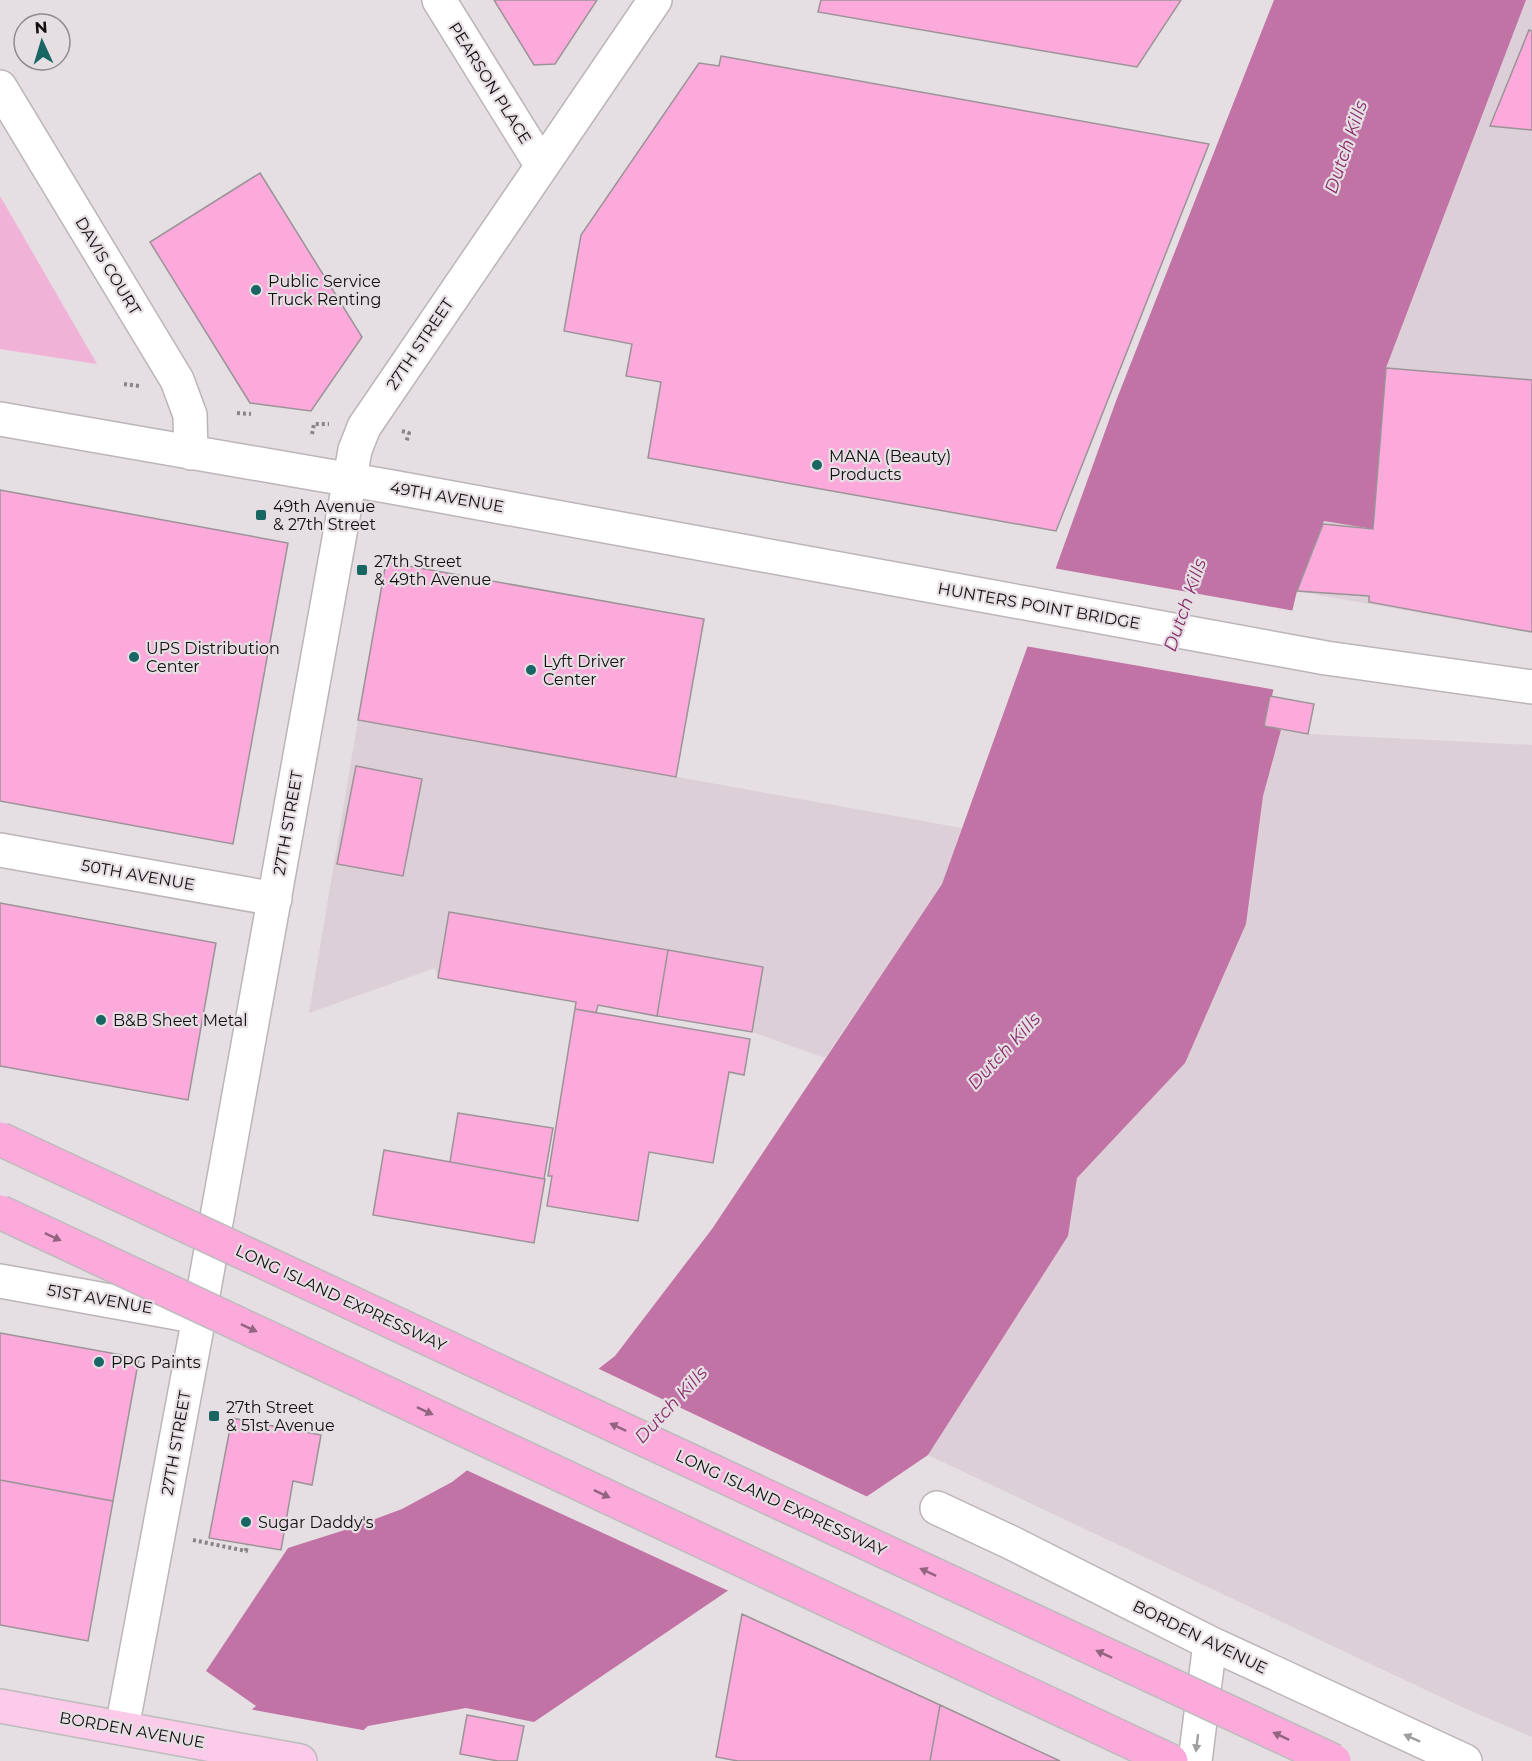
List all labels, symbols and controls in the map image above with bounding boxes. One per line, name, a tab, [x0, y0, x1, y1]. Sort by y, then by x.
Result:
north arrow	[12, 12, 72, 72]
text: N	[34, 18, 48, 37]
street label: PEARSON PLACE	[445, 19, 535, 147]
water label: Dutch Kills	[1320, 97, 1372, 196]
street label: DAVIS COURT	[71, 213, 145, 319]
place label: Public Service Truck Renting	[268, 272, 381, 309]
marker: Public Service Truck Renting	[249, 283, 263, 297]
street label: 27TH STREET	[383, 294, 458, 393]
place label: MANA (Beauty) Products	[829, 447, 951, 484]
marker: MANA (Beauty) Products	[810, 458, 824, 472]
street label: 49TH AVENUE	[389, 478, 505, 516]
place label: 49th Avenue & 27th Street	[273, 497, 377, 534]
marker: 49th Avenue & 27th Street	[254, 508, 268, 522]
place label: 27th Street & 49th Avenue	[374, 552, 491, 589]
water label: Dutch Kills	[1159, 555, 1211, 654]
marker: 27th Street & 49th Avenue	[355, 563, 369, 577]
street label: HUNTERS POINT BRIDGE	[936, 579, 1142, 633]
place label: UPS Distribution Center	[146, 639, 280, 676]
marker: UPS Distribution Center	[127, 650, 141, 664]
place label: Lyft Driver Center	[543, 652, 626, 689]
marker: Lyft Driver Center	[524, 663, 538, 677]
street label: 27TH STREET	[269, 768, 307, 877]
street label: 50TH AVENUE	[80, 856, 196, 894]
water label: Dutch Kills	[963, 1008, 1045, 1094]
place label: B&B Sheet Metal	[113, 1011, 248, 1030]
marker: B&B Sheet Metal	[94, 1013, 108, 1027]
one-way arrow	[44, 1232, 61, 1241]
street label: LONG ISLAND EXPRESSWAY	[233, 1241, 450, 1356]
street label: 51ST AVENUE	[46, 1280, 154, 1318]
one-way arrow	[240, 1324, 257, 1333]
place label: PPG Paints	[111, 1353, 201, 1372]
marker: PPG Paints	[92, 1355, 106, 1369]
water label: Dutch Kills	[630, 1362, 712, 1448]
street label: 27TH STREET	[157, 1388, 195, 1497]
place label: 27th Street & 51st Avenue	[226, 1398, 335, 1435]
one-way arrow	[417, 1407, 434, 1416]
marker: 27th Street & 51st Avenue	[207, 1409, 221, 1423]
one-way arrow	[608, 1422, 626, 1432]
street label: LONG ISLAND EXPRESSWAY	[673, 1446, 890, 1561]
one-way arrow	[593, 1489, 611, 1499]
place label: Sugar Daddy's	[258, 1513, 374, 1532]
marker: Sugar Daddy's	[239, 1515, 253, 1529]
one-way arrow	[919, 1567, 936, 1576]
street label: BORDEN AVENUE	[1130, 1596, 1270, 1678]
one-way arrow	[1096, 1649, 1113, 1658]
street label: BORDEN AVENUE	[58, 1708, 206, 1752]
one-way arrow	[1273, 1732, 1290, 1741]
one-way arrow	[1193, 1733, 1202, 1752]
one-way arrow	[1403, 1733, 1420, 1742]

